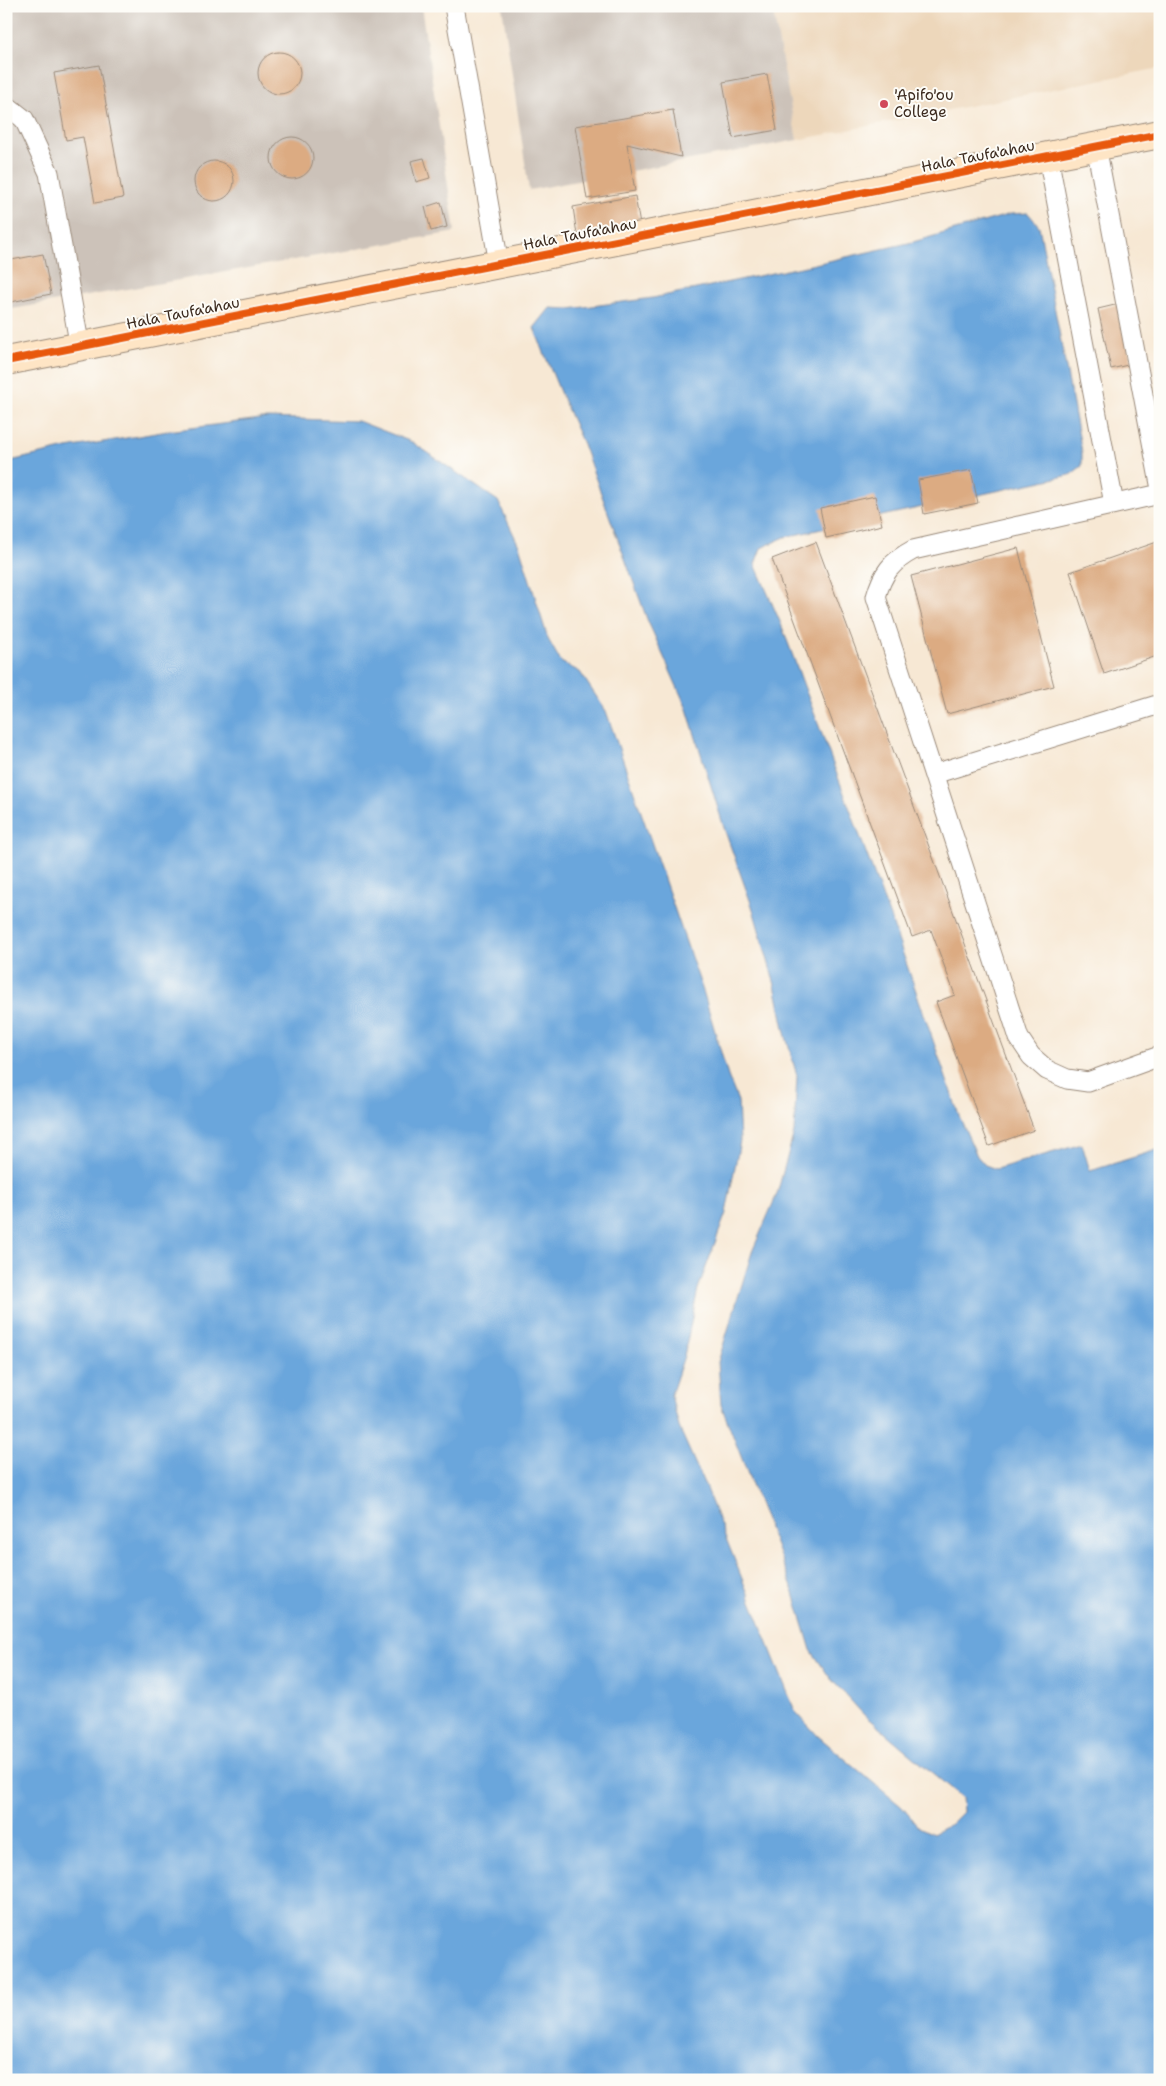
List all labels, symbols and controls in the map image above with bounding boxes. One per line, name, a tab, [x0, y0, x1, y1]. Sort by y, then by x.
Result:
place label: 'Apifo'ou College	[894, 85, 954, 122]
marker: 'Apifo'ou College	[878, 98, 890, 110]
street label: Hala Taufa'ahau	[919, 135, 1037, 177]
street label: Hala Taufa'ahau	[521, 213, 639, 255]
street label: Hala Taufa'ahau	[124, 292, 242, 334]

